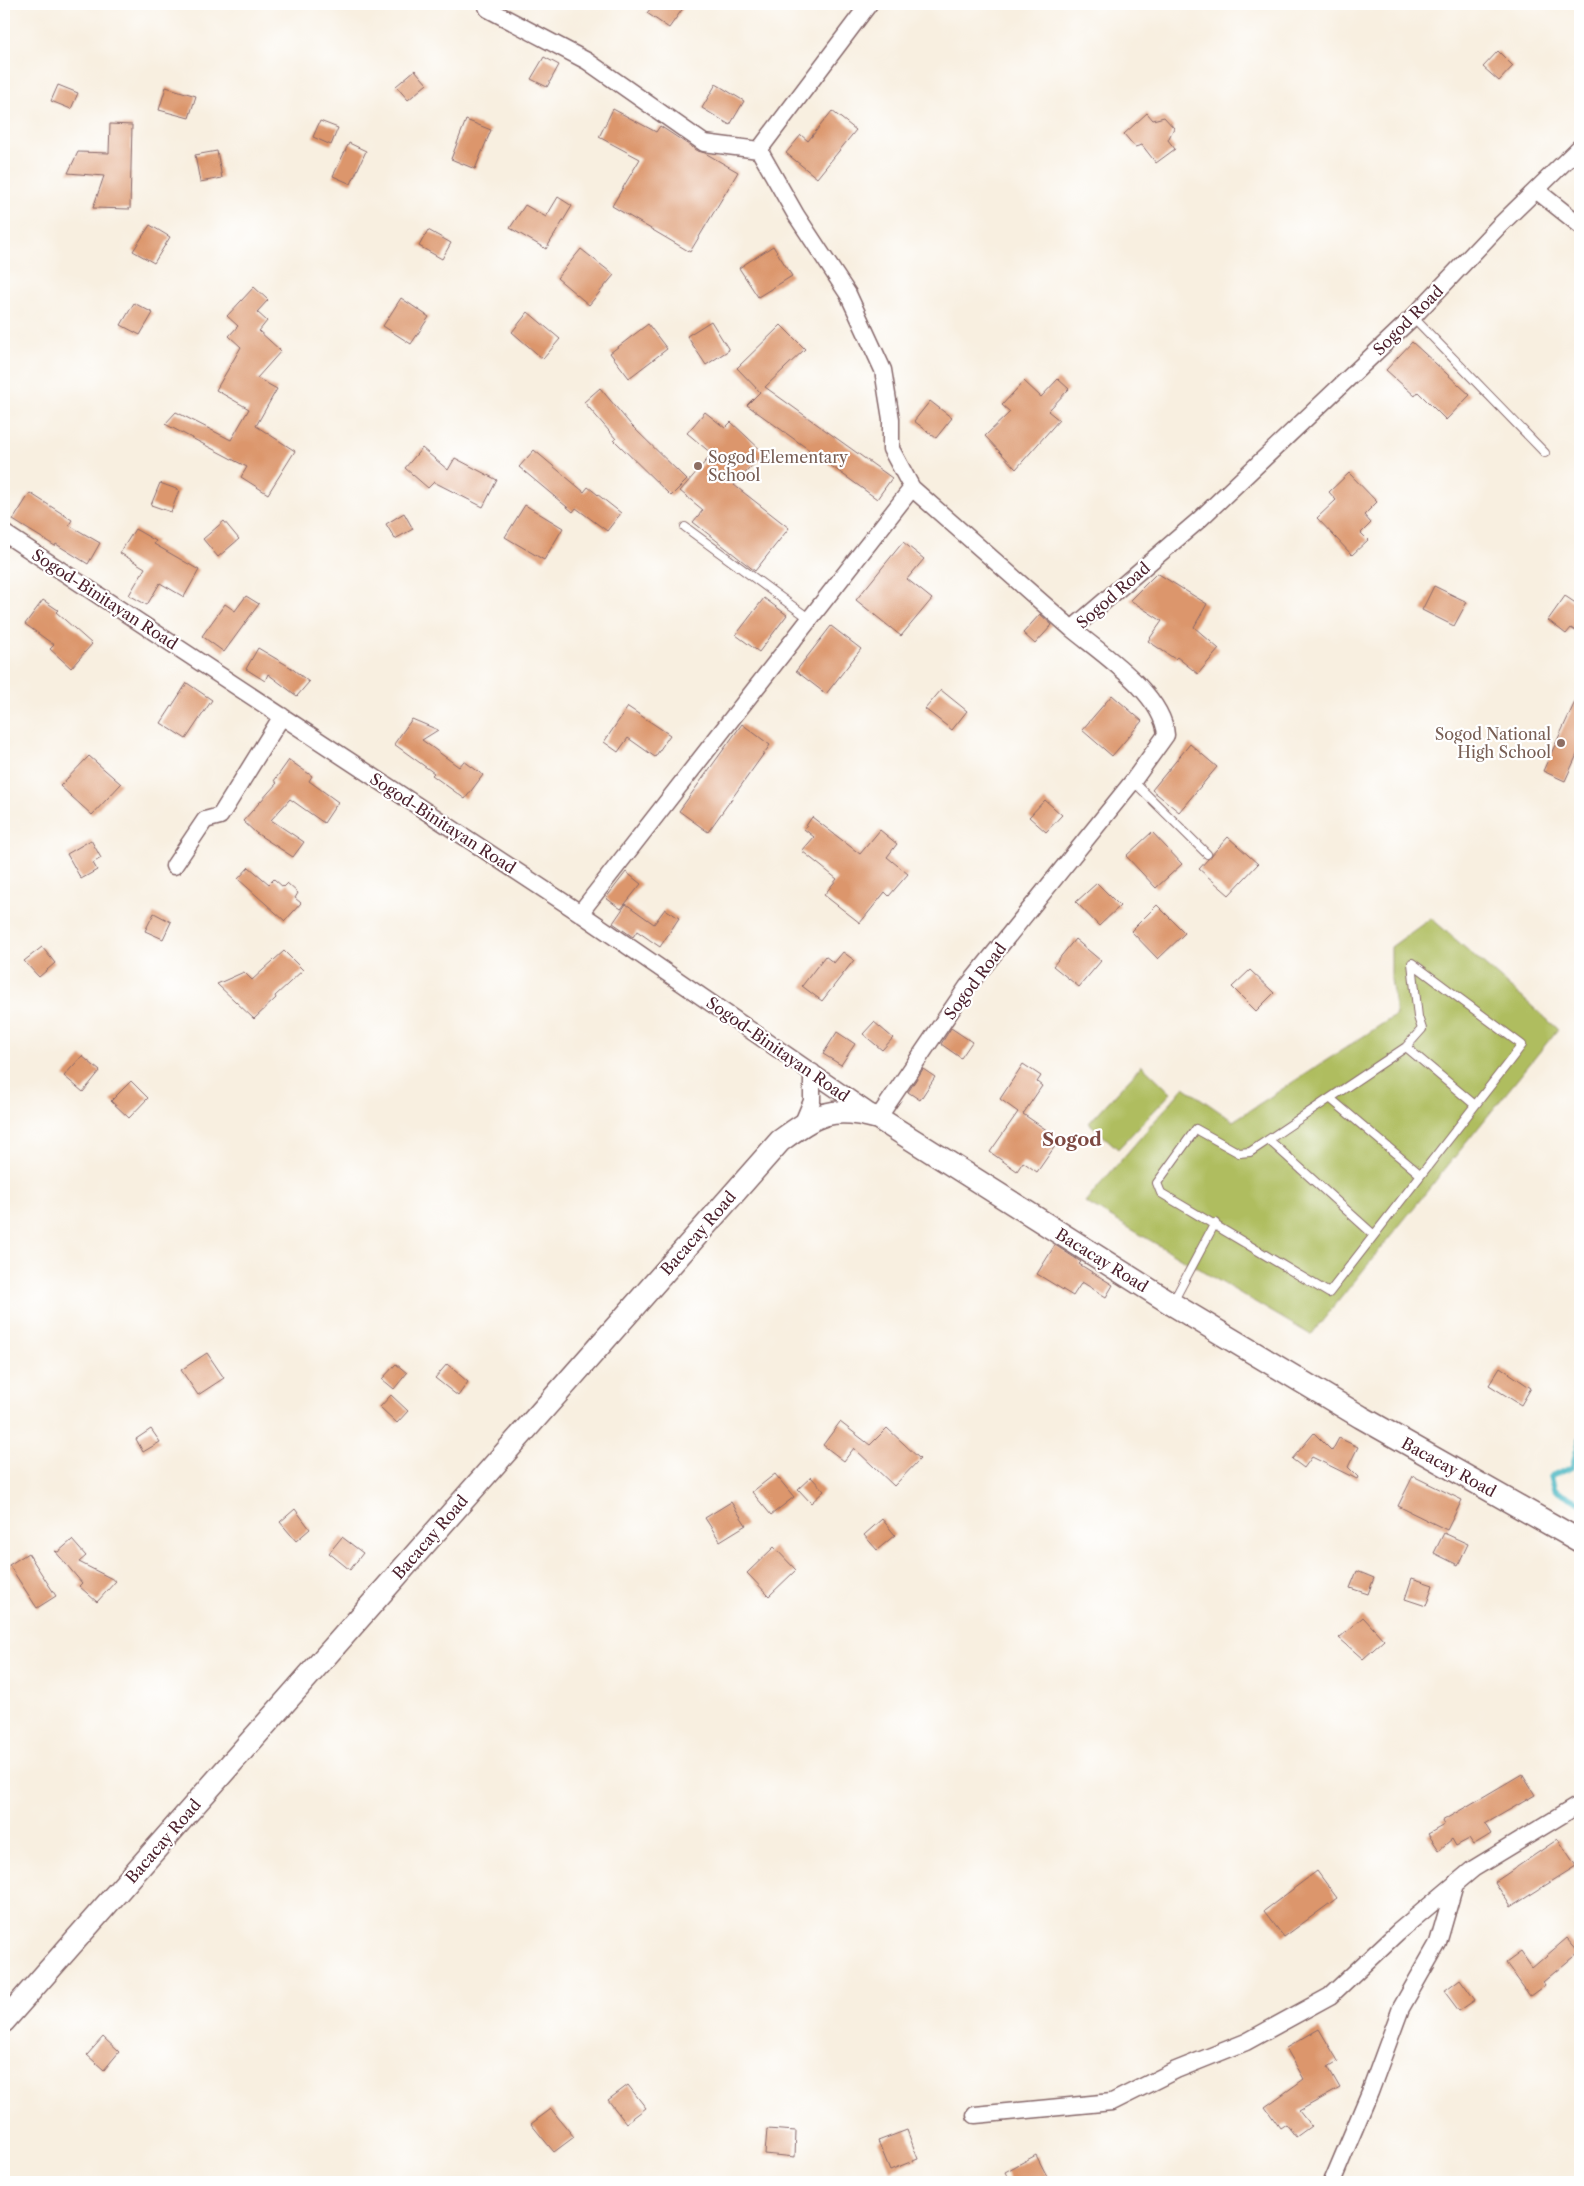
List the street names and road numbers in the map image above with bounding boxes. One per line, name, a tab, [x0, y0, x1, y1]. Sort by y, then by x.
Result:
street label: Sogod Road	[1369, 281, 1447, 359]
street label: Sogod-Binitayan Road	[28, 544, 182, 654]
street label: Sogod Road	[1072, 557, 1154, 632]
street label: Sogod-Binitayan Road	[366, 768, 520, 878]
street label: Sogod Road	[940, 938, 1011, 1023]
street label: Sogod-Binitayan Road	[703, 992, 853, 1106]
street label: Bacacay Road	[656, 1187, 740, 1279]
street label: Bacacay Road	[1052, 1224, 1152, 1296]
street label: Bacacay Road	[1398, 1433, 1500, 1501]
street label: Bacacay Road	[388, 1491, 472, 1583]
street label: Bacacay Road	[121, 1795, 205, 1887]

